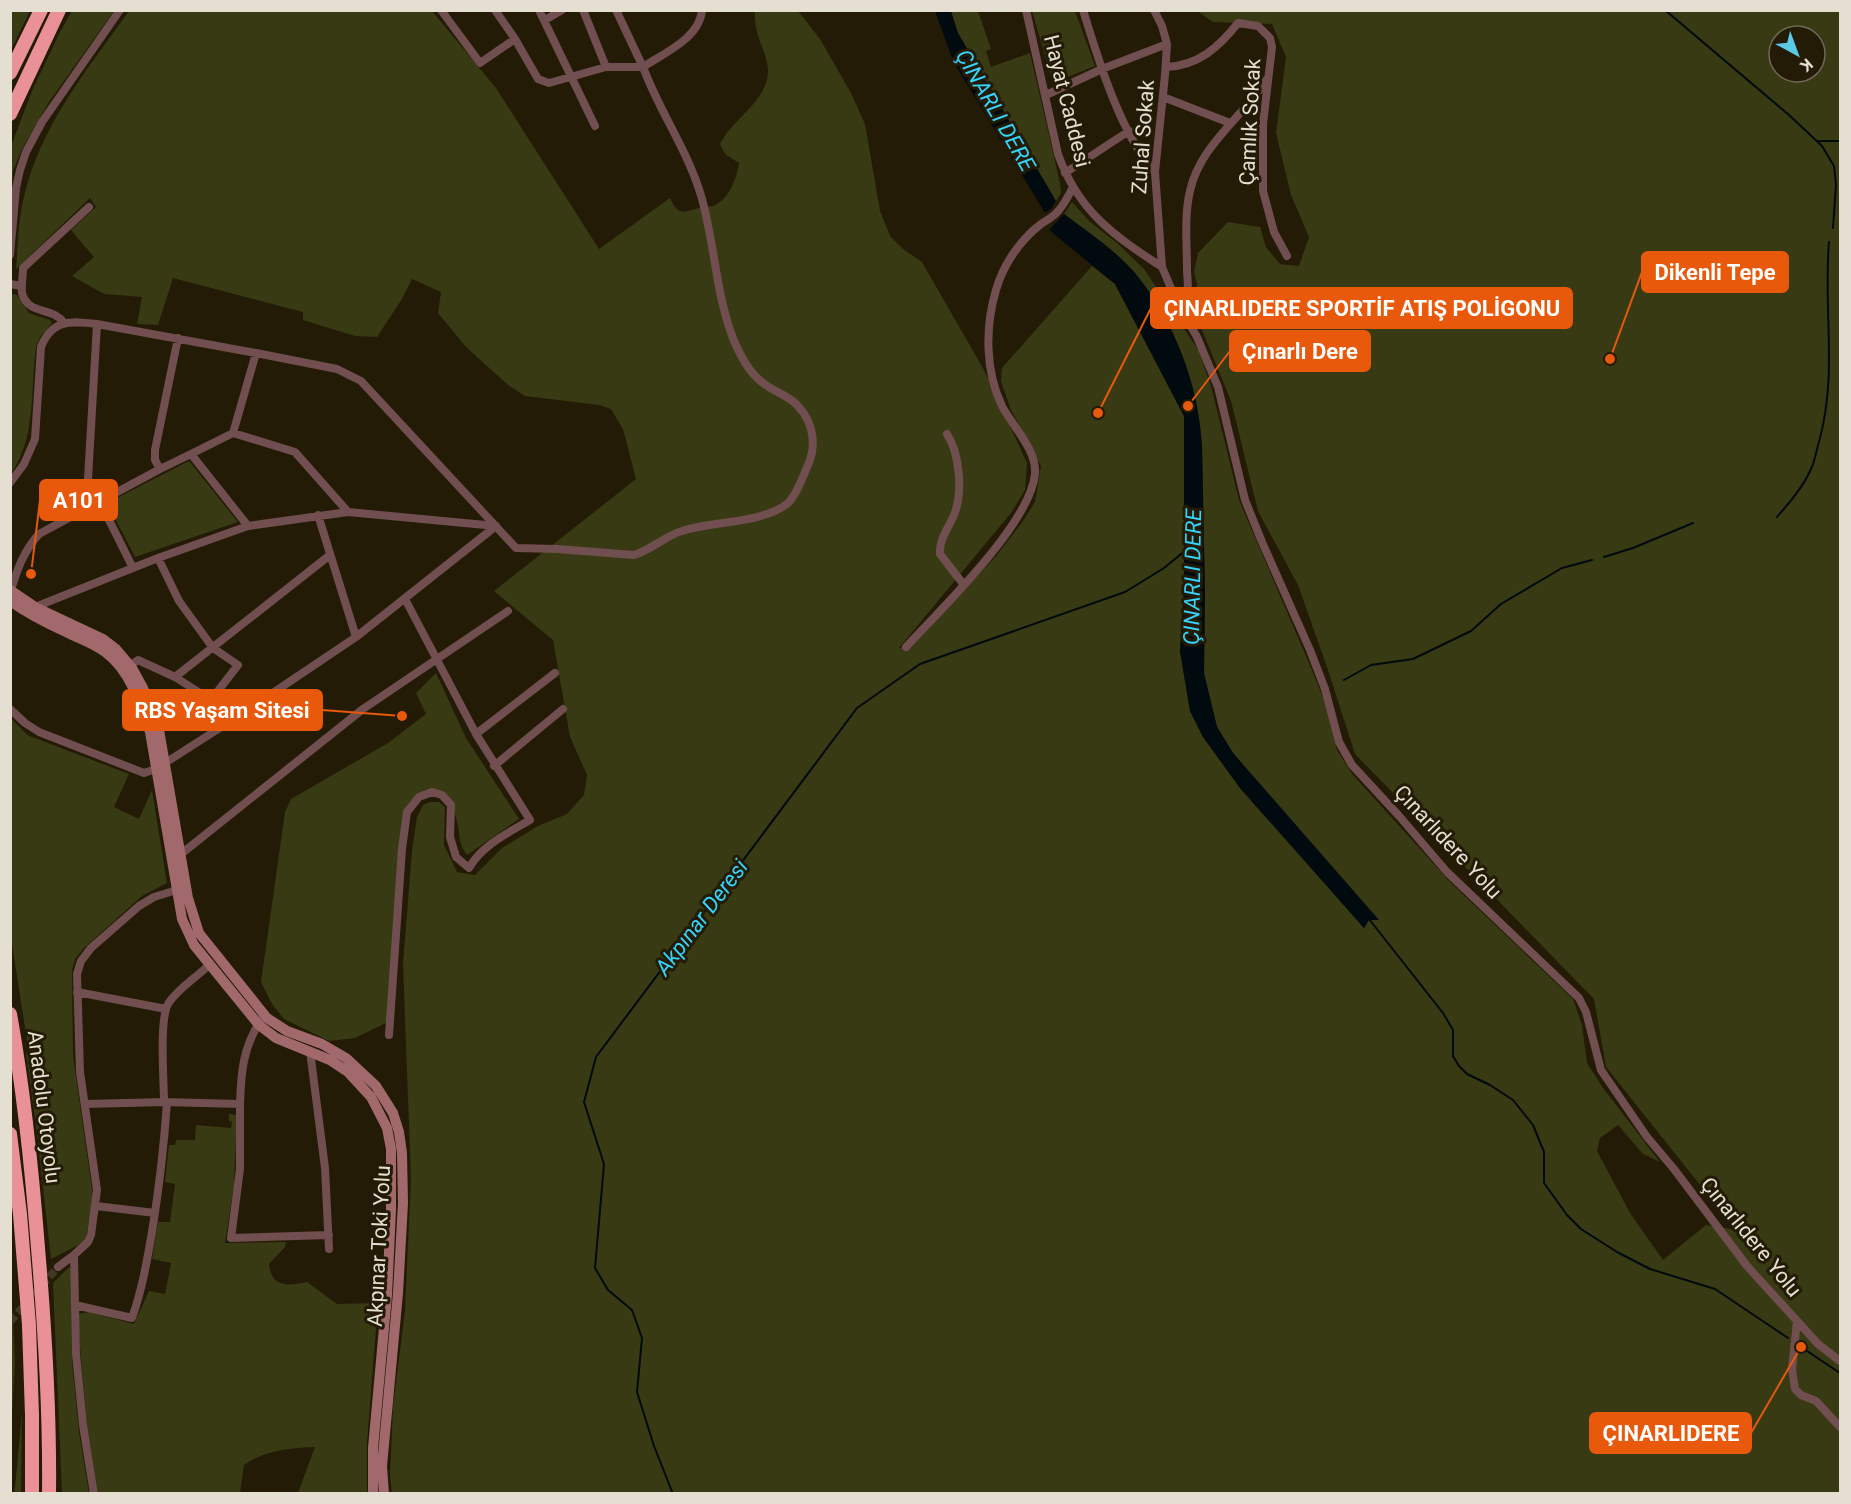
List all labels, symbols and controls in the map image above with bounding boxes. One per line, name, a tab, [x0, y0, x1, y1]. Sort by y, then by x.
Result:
north arrow	[1767, 24, 1827, 84]
street label: Hayat Caddesi	[1039, 32, 1095, 170]
water label: ÇINARLI DERE	[951, 45, 1041, 176]
text: K	[1796, 54, 1817, 76]
street label: Çamlık Sokak	[1235, 58, 1265, 186]
street label: Zuhal Sokak	[1127, 79, 1159, 195]
callout: Dikenli Tepe	[1642, 252, 1788, 292]
text: Dikenli Tepe	[1654, 260, 1776, 285]
callout: ÇINARLIDERE SPORTİF ATIŞ POLİGONU	[1151, 288, 1572, 328]
text: ÇINARLIDERE SPORTİF ATIŞ POLİGONU	[1164, 296, 1560, 321]
callout: Çınarlı Dere	[1230, 331, 1370, 371]
text: Çınarlı Dere	[1242, 339, 1358, 364]
callout: A101	[40, 480, 117, 520]
text: A101	[53, 488, 105, 513]
water label: ÇINARLI DERE	[1179, 508, 1206, 645]
callout: RBS Yaşam Sitesi	[123, 690, 322, 730]
text: RBS Yaşam Sitesi	[134, 698, 310, 723]
street label: Çınarlıdere Yolu	[1389, 780, 1507, 904]
water label: Akpınar Deresi	[649, 854, 753, 981]
street label: Anadolu Otoyolu	[23, 1029, 65, 1185]
street label: Akpınar Toki Yolu	[363, 1165, 395, 1327]
street label: Çınarlıdere Yolu	[1696, 1173, 1806, 1301]
callout: ÇINARLIDERE	[1590, 1413, 1751, 1453]
text: ÇINARLIDERE	[1603, 1421, 1739, 1446]

